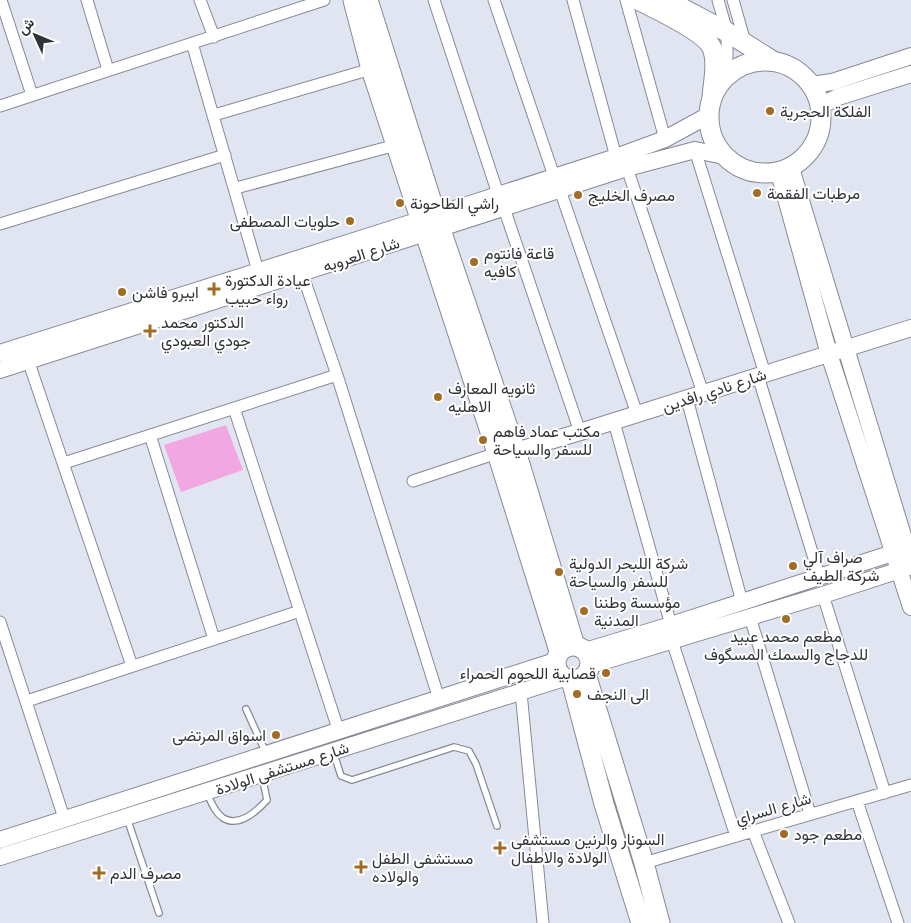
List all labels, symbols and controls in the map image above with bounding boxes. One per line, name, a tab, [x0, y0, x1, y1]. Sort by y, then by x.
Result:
north arrow	[10, 10, 60, 60]
text: ش	[14, 14, 38, 38]
place label: الفلكة الحجرية	[780, 102, 871, 122]
marker: الفلكة الحجرية	[764, 105, 776, 117]
place label: مرطبات الفقمة	[767, 184, 860, 204]
place label: مصرف الخليج	[588, 186, 675, 207]
marker: مرطبات الفقمة	[751, 187, 763, 199]
marker: مصرف الخليج	[572, 189, 584, 201]
place label: راشي الطاحونة	[410, 194, 499, 217]
marker: راشي الطاحونة	[394, 197, 406, 209]
place label: حلويات المصطفى	[230, 212, 340, 232]
marker: حلويات المصطفى	[344, 215, 356, 227]
street label: شارع العروبه	[320, 233, 403, 278]
place label: قاعة فانتوم كافيه	[484, 244, 554, 281]
marker: قاعة فانتوم كافيه	[468, 256, 480, 268]
place label: عيادة الدكتورة رواء حبيب	[225, 271, 311, 309]
marker: عيادة الدكتورة رواء حبيب	[207, 282, 221, 296]
place label: ايبرو فاشن	[132, 283, 199, 303]
marker: ايبرو فاشن	[116, 286, 128, 298]
place label: الدكتور محمد جودي العبودي	[161, 313, 251, 354]
marker: الدكتور محمد جودي العبودي	[143, 324, 157, 338]
street label: شارع نادي رافدين	[660, 365, 770, 420]
place label: ثانويه المعارف الاهليه	[448, 379, 535, 416]
marker: ثانويه المعارف الاهليه	[432, 391, 444, 403]
place label: مكتب عماد فاهم للسفر والسياحة	[493, 422, 600, 460]
marker: مكتب عماد فاهم للسفر والسياحة	[477, 434, 489, 446]
place label: صراف آلي شركة الطيف	[803, 548, 879, 586]
place label: شركة اللبحر الدولية للسفر والسياحة	[569, 554, 688, 592]
marker: صراف آلي شركة الطيف	[787, 560, 799, 572]
marker: شركة اللبحر الدولية للسفر والسياحة	[553, 566, 565, 578]
place label: مؤسسة وطننا المدنية	[594, 593, 680, 630]
marker: مؤسسة وطننا المدنية	[578, 605, 590, 617]
marker: مطعم محمد عبيد للدجاج والسمك المسگوف	[780, 613, 792, 625]
place label: مطعم محمد عبيد للدجاج والسمك المسگوف	[704, 627, 868, 666]
place label: قصابية اللحوم الحمراء	[460, 664, 596, 684]
marker: قصابية اللحوم الحمراء	[600, 667, 612, 679]
place label: الى النجف	[587, 685, 649, 705]
marker: الى النجف	[571, 688, 583, 700]
place label: اسواق المرتضى	[172, 726, 266, 746]
marker: اسواق المرتضى	[270, 729, 282, 741]
street label: شارع مستشفى الولادة	[213, 738, 352, 801]
street label: شارع السراي	[733, 789, 814, 832]
place label: مطعم جود	[794, 825, 862, 845]
marker: مطعم جود	[778, 828, 790, 840]
place label: السونار والرنين مستشفى الولادة والاطفال	[511, 830, 664, 868]
marker: السونار والرنين مستشفى الولادة والاطفال	[493, 841, 507, 855]
place label: مستشفى الطفل والولاده	[372, 849, 473, 887]
marker: مستشفى الطفل والولاده	[354, 860, 368, 874]
place label: مصرف الدم	[110, 864, 181, 884]
marker: مصرف الدم	[92, 866, 106, 880]

